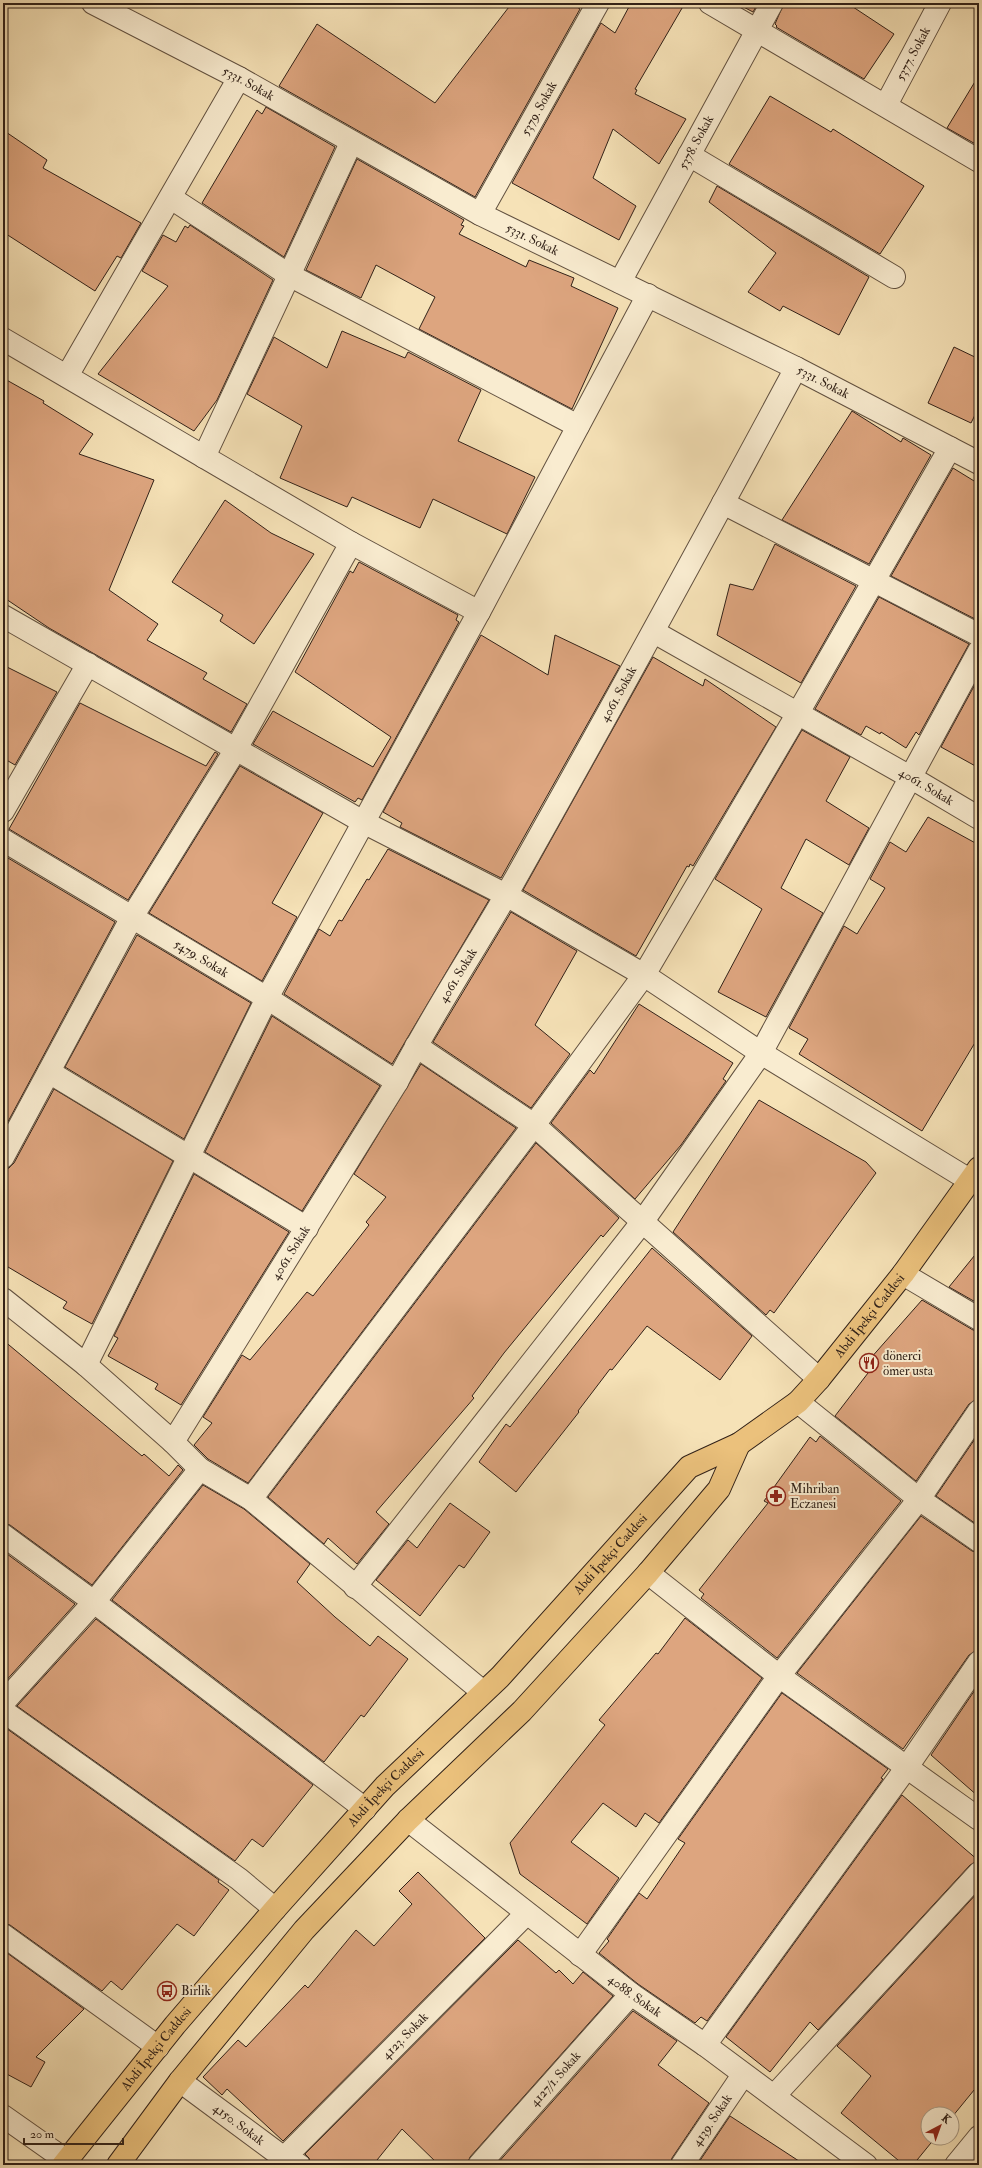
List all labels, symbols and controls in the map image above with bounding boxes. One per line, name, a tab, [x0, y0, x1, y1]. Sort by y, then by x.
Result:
street label: 5377. Sokak	[892, 23, 934, 83]
street label: 5331. Sokak	[220, 63, 278, 105]
street label: 5379. Sokak	[517, 78, 561, 138]
street label: 5378. Sokak	[675, 112, 718, 172]
street label: 5331. Sokak	[503, 220, 562, 259]
street label: 5331. Sokak	[794, 362, 853, 403]
street label: 4061. Sokak	[597, 663, 641, 725]
street label: 4061. Sokak	[896, 764, 957, 810]
street label: 5479. Sokak	[171, 936, 232, 982]
street label: 4061. Sokak	[435, 944, 481, 1006]
street label: 4061. Sokak	[268, 1222, 314, 1283]
street label: Abdi İpekçi Caddesi	[831, 1270, 908, 1362]
place label: dönerci ömer usta	[883, 1348, 934, 1379]
restaurant icon: dönerci ömer usta	[858, 1352, 880, 1374]
place label: Mihriban Eczanesi	[790, 1481, 840, 1512]
pharmacy icon: Mihriban Eczanesi	[765, 1485, 787, 1507]
street label: Abdi İpekçi Caddesi	[569, 1510, 651, 1599]
street label: Abdi İpekçi Caddesi	[344, 1745, 428, 1831]
street label: 4088. Sokak	[605, 1971, 665, 2021]
bus stop icon: Birlik	[156, 1980, 178, 2002]
place label: Birlik	[181, 1983, 211, 1999]
street label: Abdi İpekçi Caddesi	[117, 2003, 195, 2095]
street label: 4123. Sokak	[378, 2009, 432, 2063]
street label: 4127/1. Sokak	[527, 2048, 585, 2110]
street label: 4139. Sokak	[689, 2090, 736, 2150]
street label: 4150. Sokak	[210, 2100, 268, 2149]
north arrow	[920, 2106, 960, 2146]
text: K	[939, 2111, 954, 2127]
scale bar	[24, 2120, 123, 2146]
text: 20 m	[30, 2127, 55, 2142]

